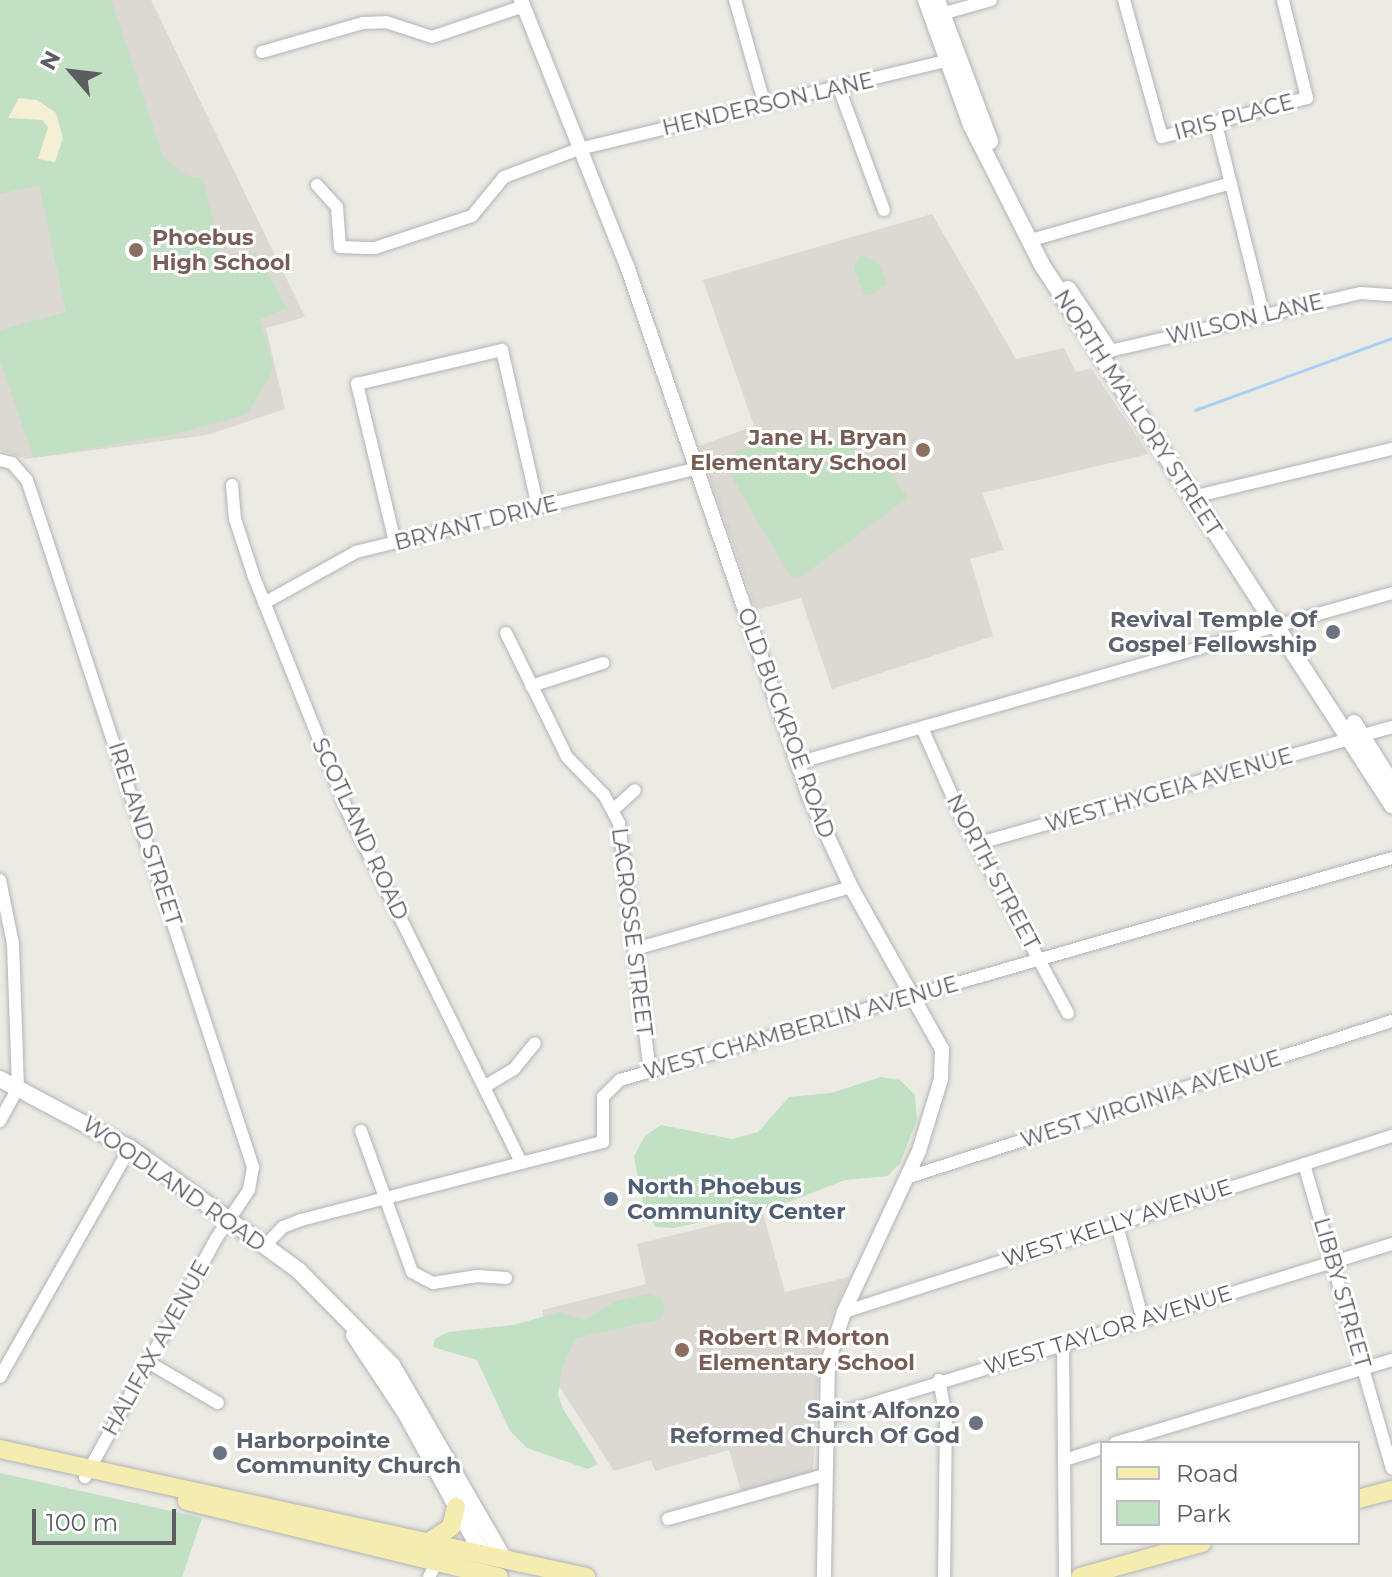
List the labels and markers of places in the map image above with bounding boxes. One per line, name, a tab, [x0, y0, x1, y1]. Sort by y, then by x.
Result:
place label: Phoebus High School	[152, 224, 291, 276]
marker: Phoebus High School	[127, 241, 145, 259]
place label: Jane H. Bryan Elementary School	[690, 424, 907, 476]
marker: Jane H. Bryan Elementary School	[914, 441, 932, 459]
place label: Revival Temple Of Gospel Fellowship	[1108, 606, 1317, 658]
marker: Revival Temple Of Gospel Fellowship	[1324, 623, 1342, 641]
place label: North Phoebus Community Center	[627, 1173, 846, 1224]
marker: North Phoebus Community Center	[602, 1190, 620, 1208]
place label: Robert R Morton Elementary School	[698, 1324, 915, 1376]
marker: Robert R Morton Elementary School	[673, 1341, 691, 1359]
place label: Saint Alfonzo Reformed Church Of God	[669, 1397, 960, 1448]
marker: Saint Alfonzo Reformed Church Of God	[967, 1414, 985, 1432]
place label: Harborpointe Community Church	[236, 1427, 461, 1478]
marker: Harborpointe Community Church	[211, 1444, 229, 1462]

